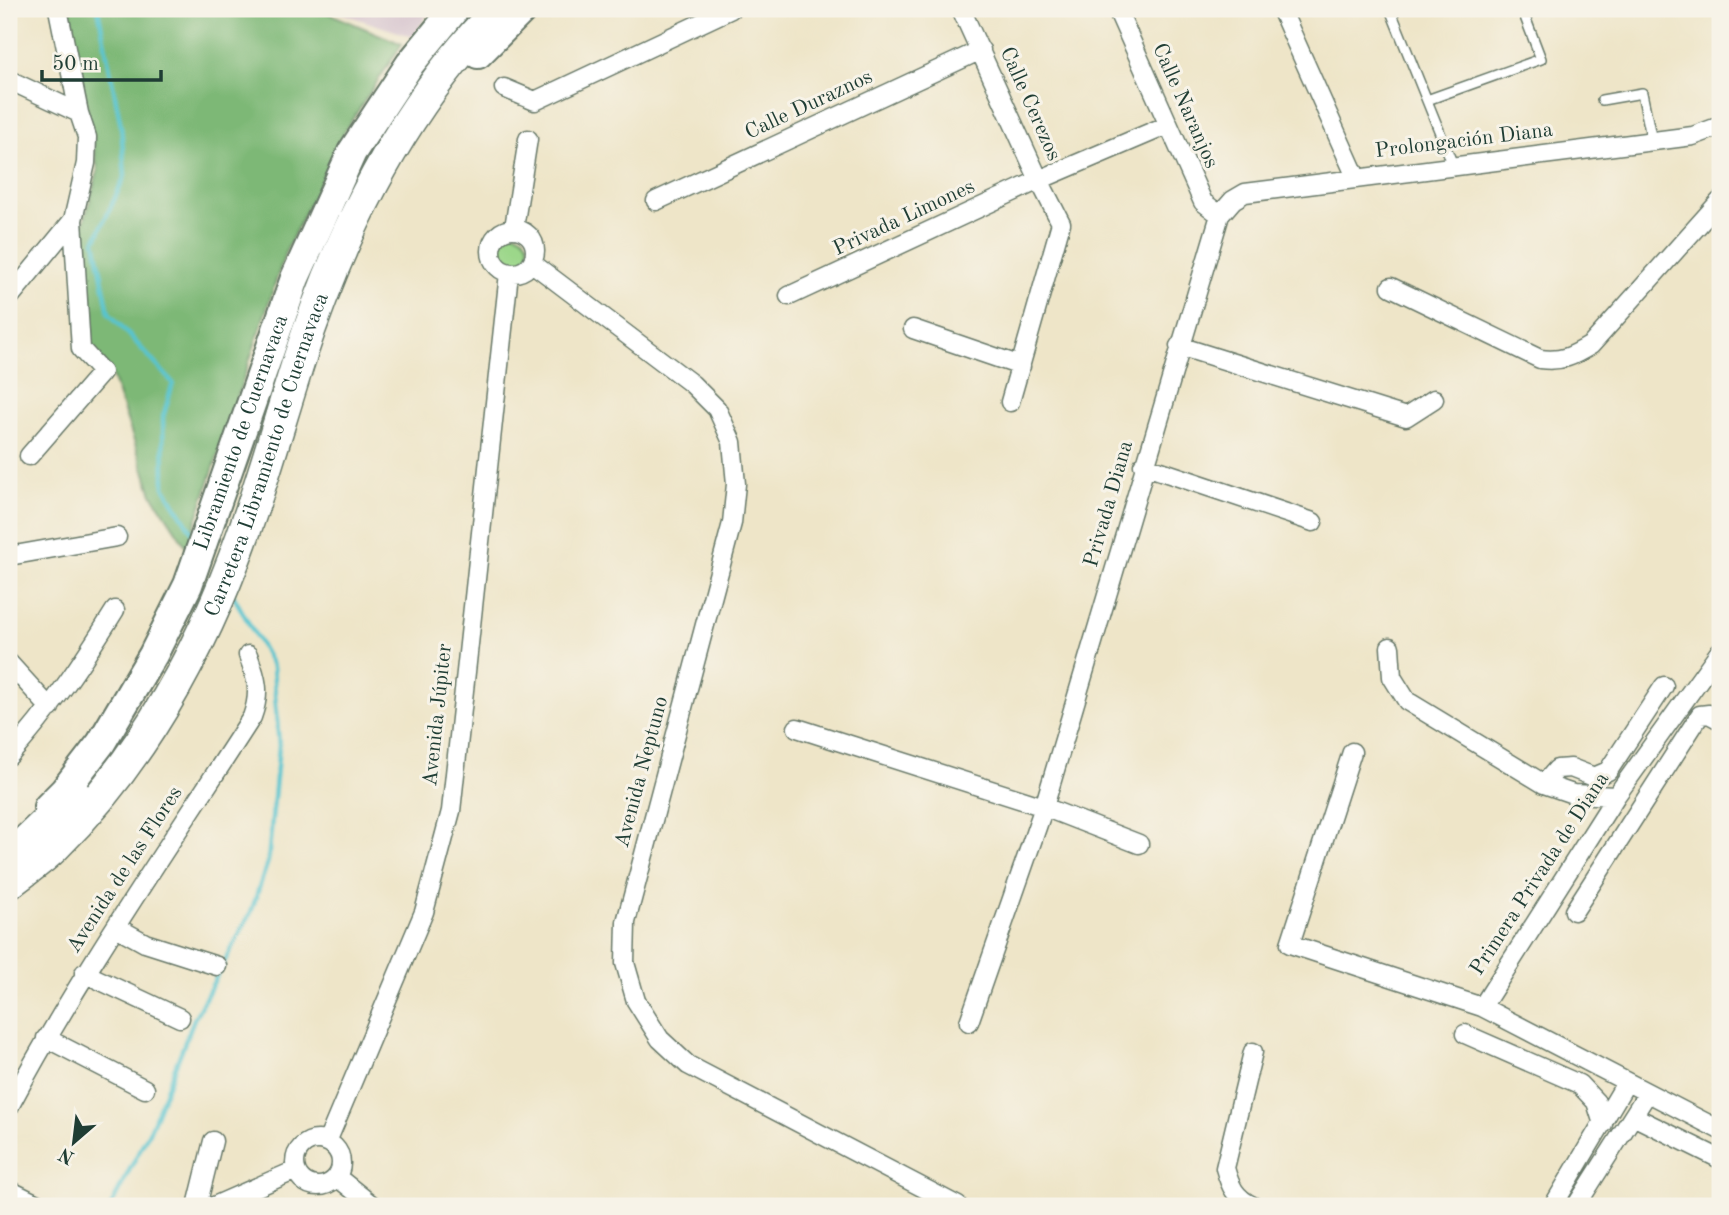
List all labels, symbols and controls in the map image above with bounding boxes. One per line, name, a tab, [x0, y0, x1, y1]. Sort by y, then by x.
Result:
scale bar	[42, 38, 161, 82]
street label: Calle Naranjos	[1148, 40, 1222, 172]
street label: Calle Cerezos	[996, 44, 1064, 164]
text: 50 m	[52, 54, 99, 75]
street label: Calle Duraznos	[742, 66, 876, 144]
street label: Prolongación Diana	[1374, 120, 1554, 162]
street label: Privada Limones	[830, 176, 978, 260]
street label: Carretera Libramiento de Cuernavaca	[201, 290, 332, 620]
street label: Libramiento de Cuernavaca	[190, 312, 292, 553]
street label: Privada Diana	[1081, 438, 1137, 570]
street label: Avenida Júpiter	[420, 642, 456, 787]
street label: Avenida Neptuno	[612, 694, 672, 850]
street label: Primera Privada de Diana	[1467, 769, 1613, 979]
street label: Avenida de las Flores	[63, 783, 187, 957]
north arrow	[38, 1106, 108, 1176]
text: N	[56, 1143, 78, 1167]

